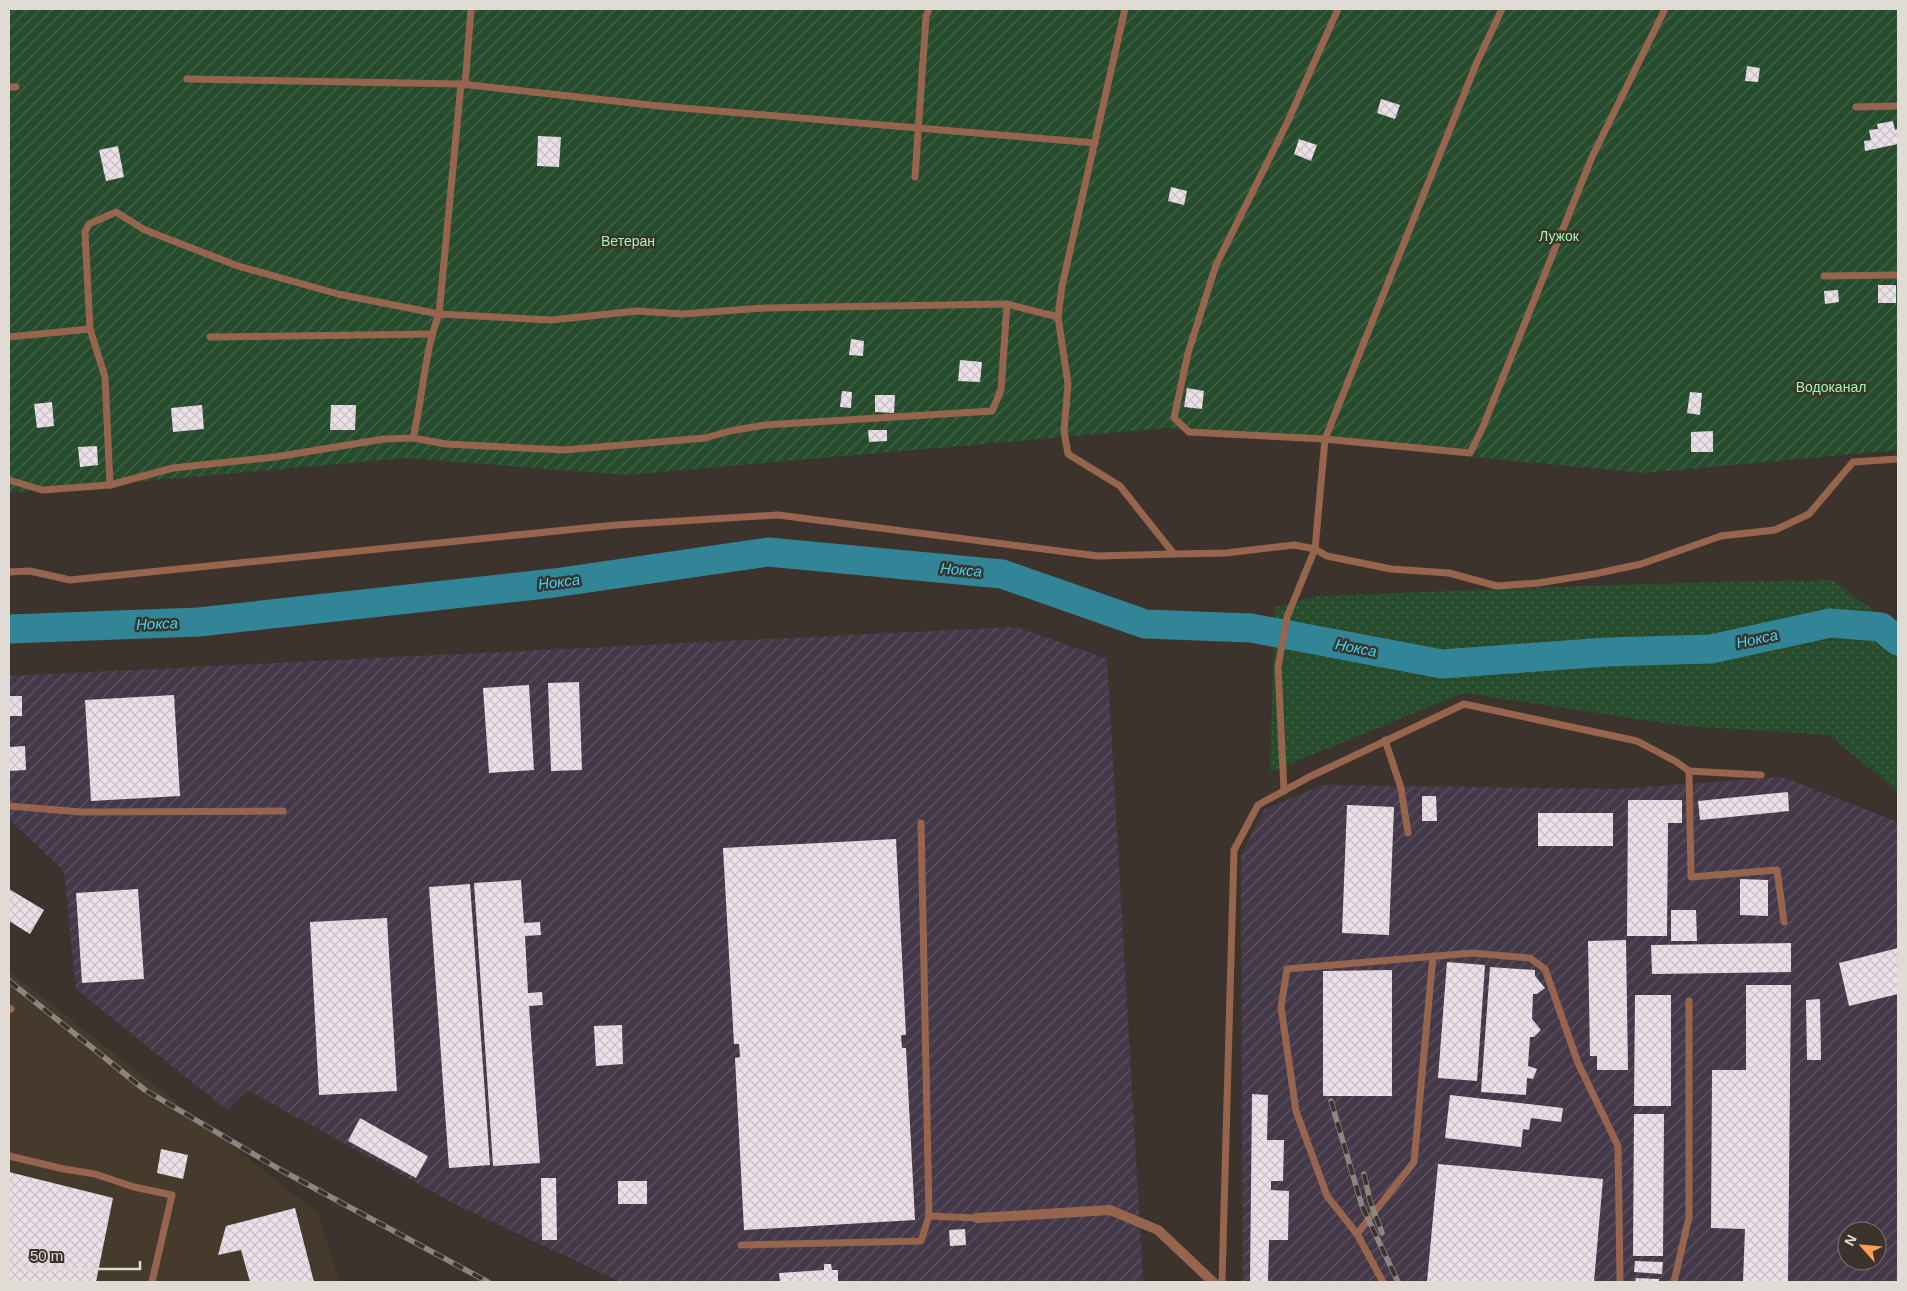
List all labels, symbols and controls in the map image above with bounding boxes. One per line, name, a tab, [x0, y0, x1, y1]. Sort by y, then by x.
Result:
park label: Лужок	[1539, 228, 1580, 244]
park label: Ветеран	[601, 233, 655, 249]
park label: Водоканал	[1796, 379, 1866, 395]
water label: Нокса	[939, 559, 983, 580]
water label: Нокса	[537, 571, 581, 592]
water label: Нокса	[136, 614, 178, 633]
water label: Нокса	[1735, 626, 1779, 651]
water label: Нокса	[1334, 635, 1378, 660]
north arrow	[1837, 1221, 1887, 1271]
text: N	[1841, 1232, 1860, 1248]
scale bar	[22, 1238, 140, 1270]
text: 50 m	[30, 1247, 63, 1264]

